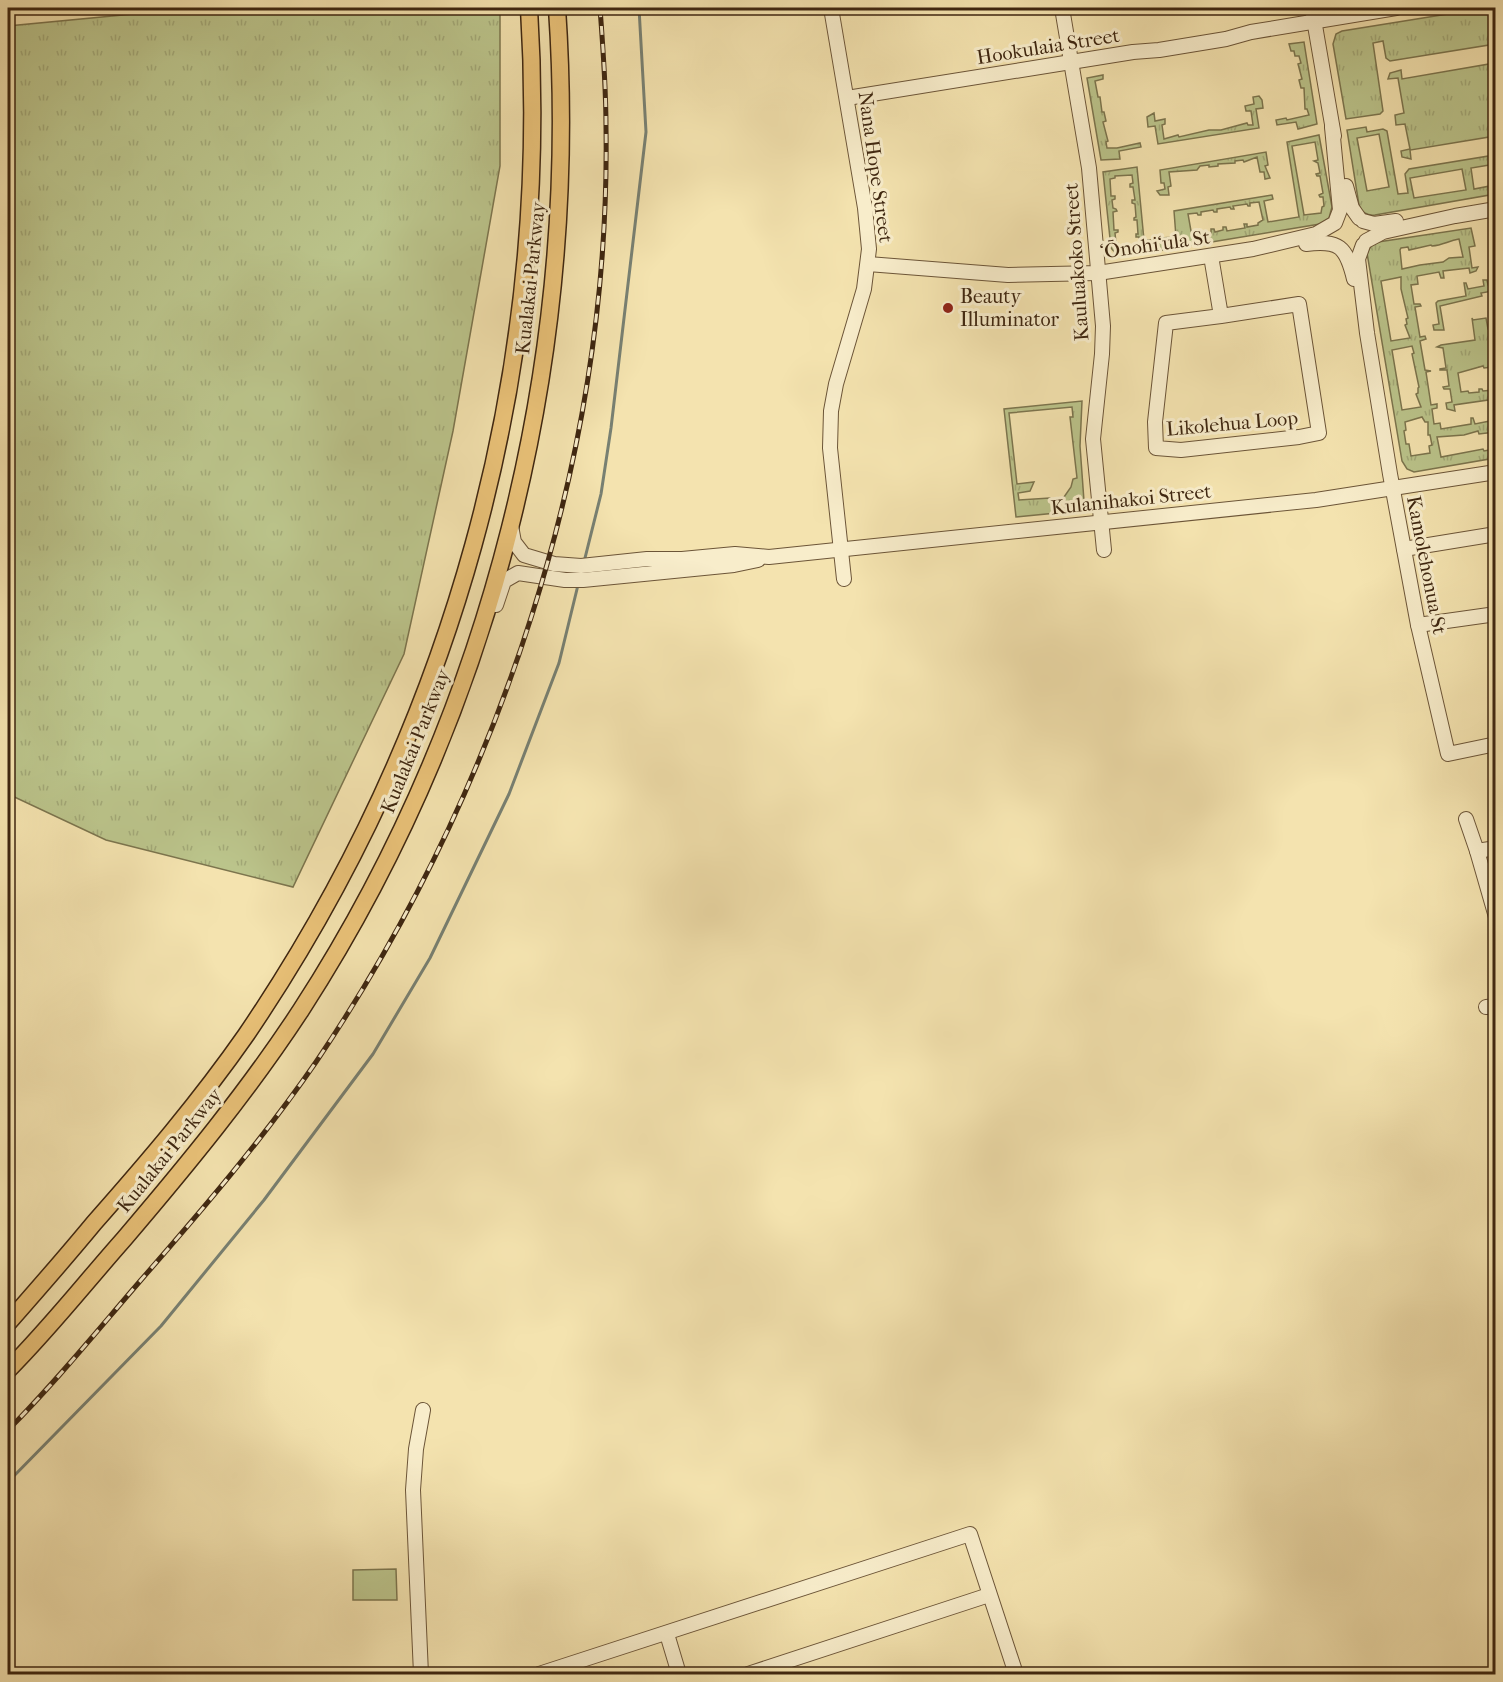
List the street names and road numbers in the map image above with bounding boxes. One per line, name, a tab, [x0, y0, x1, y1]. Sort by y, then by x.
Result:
street label: Hookulaia Street	[975, 24, 1121, 69]
street label: Nana Hope Street	[853, 90, 898, 244]
street label: Kauluakoko Street	[1060, 182, 1093, 342]
street label: Kualakai Parkway	[511, 199, 550, 355]
street label: ‘Ōnohi‘ula St	[1099, 225, 1211, 264]
street label: Likolehua Loop	[1165, 406, 1299, 441]
street label: Kulanihakoi Street	[1050, 480, 1212, 519]
street label: Kamolehonua St	[1402, 494, 1451, 636]
street label: Kualakai Parkway	[376, 665, 455, 817]
street label: Kualakai Parkway	[112, 1083, 227, 1217]

